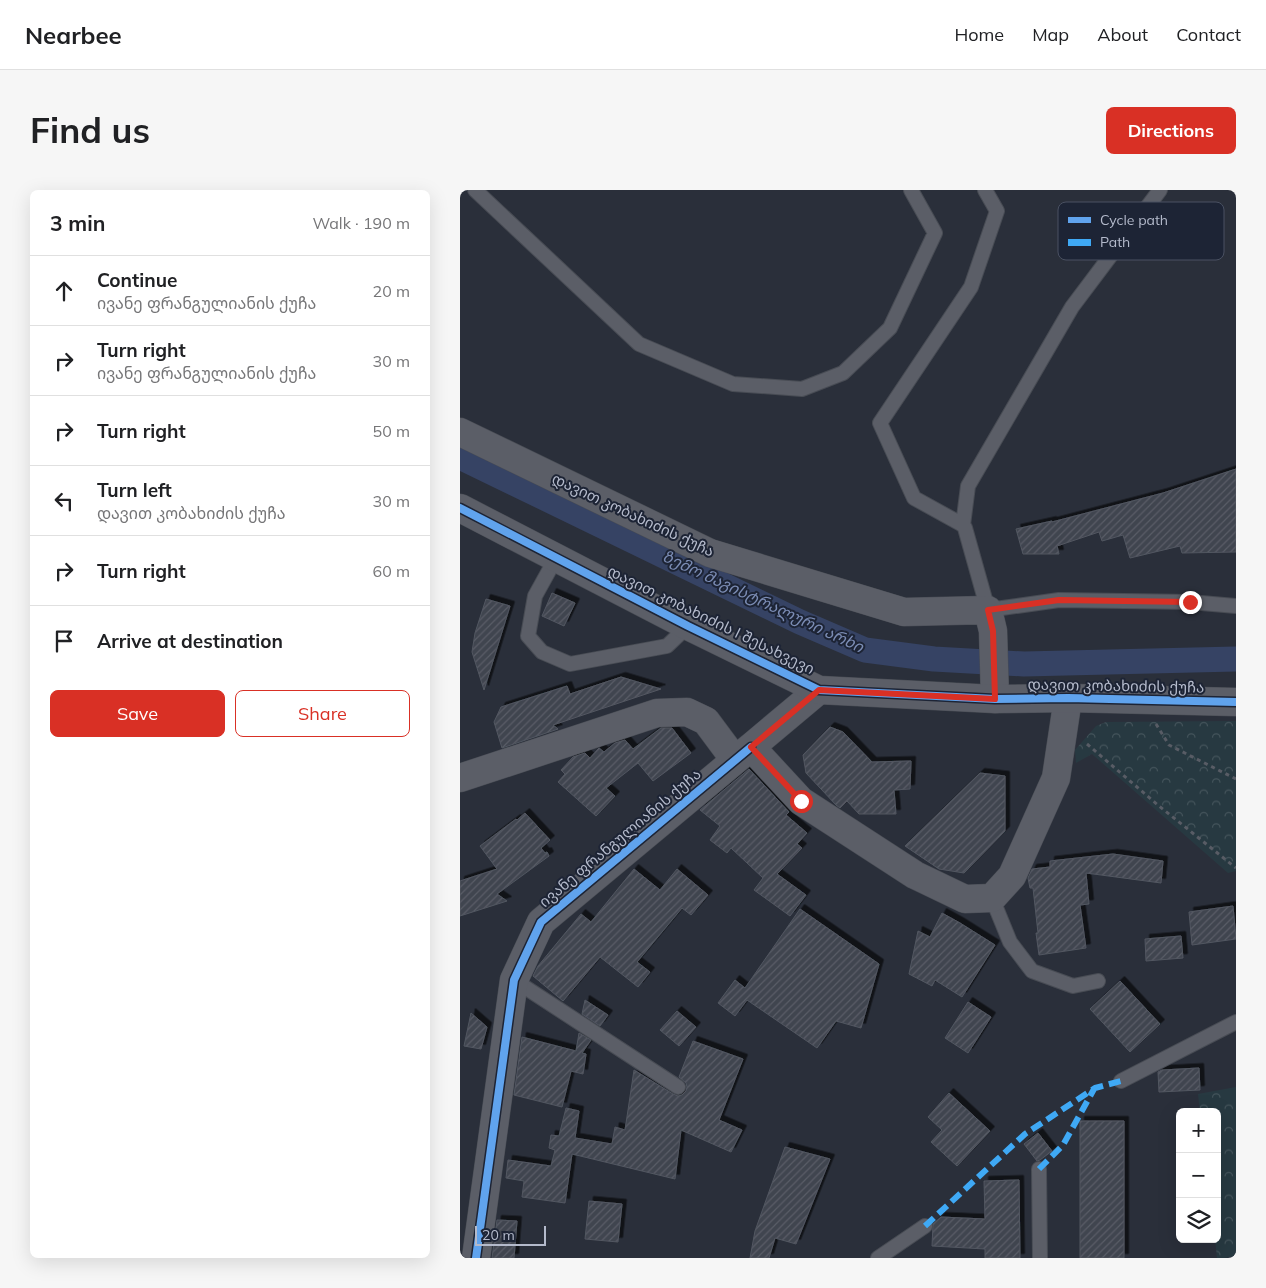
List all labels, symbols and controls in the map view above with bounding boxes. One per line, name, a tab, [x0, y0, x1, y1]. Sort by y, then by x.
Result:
text: Nearbee	[25, 20, 122, 50]
text: Home	[954, 23, 1004, 46]
text: Map	[1032, 23, 1069, 46]
text: About	[1097, 23, 1148, 46]
text: Contact	[1176, 23, 1241, 46]
button: Directions	[1106, 107, 1236, 154]
text: Find us	[30, 108, 150, 152]
legend	[1058, 202, 1224, 260]
text: 3 min	[50, 210, 105, 236]
text: Cycle path	[1100, 211, 1168, 229]
text: Walk · 190 m	[312, 213, 410, 233]
text: Path	[1100, 233, 1130, 251]
text: Continue	[97, 268, 177, 292]
icon: ahead	[50, 277, 78, 305]
text: 20 m	[373, 281, 410, 301]
text: ივანე ფრანგულიანის ქუჩა	[97, 293, 316, 313]
text: Turn right	[97, 338, 186, 362]
icon: right	[50, 347, 78, 375]
text: 30 m	[373, 351, 410, 371]
text: ივანე ფრანგულიანის ქუჩა	[97, 363, 316, 383]
icon: right	[50, 417, 78, 445]
text: Turn right	[97, 419, 186, 443]
text: 50 m	[373, 421, 410, 441]
street label: დავით კობახიძის ქუჩა	[549, 469, 717, 561]
text: Turn left	[97, 478, 172, 502]
icon: left	[50, 487, 78, 515]
text: 30 m	[373, 491, 410, 511]
text: დავით კობახიძის ქუჩა	[97, 503, 286, 523]
water label: ზემო მაგისტრალური არხი	[659, 546, 867, 657]
icon: right	[50, 557, 78, 585]
text: Turn right	[97, 559, 186, 583]
text: 60 m	[373, 561, 410, 581]
street label: დავით კობახიძის I შესახვევი	[605, 561, 818, 678]
route end	[1179, 591, 1202, 614]
icon: arrive	[50, 627, 78, 655]
text: Arrive at destination	[97, 629, 283, 653]
street label: დავით კობახიძის ქუჩა	[1027, 674, 1205, 697]
button: Save	[50, 690, 225, 737]
button: Share	[235, 690, 410, 737]
street label: ივანე ფრანგულიანის ქუჩა	[535, 764, 705, 911]
route start	[790, 790, 813, 813]
map controls	[1176, 1108, 1221, 1243]
button: +	[1176, 1108, 1221, 1153]
button: −	[1176, 1153, 1221, 1198]
button: layers	[1176, 1198, 1221, 1243]
scale bar	[475, 1223, 546, 1246]
text: 20 m	[482, 1226, 515, 1244]

